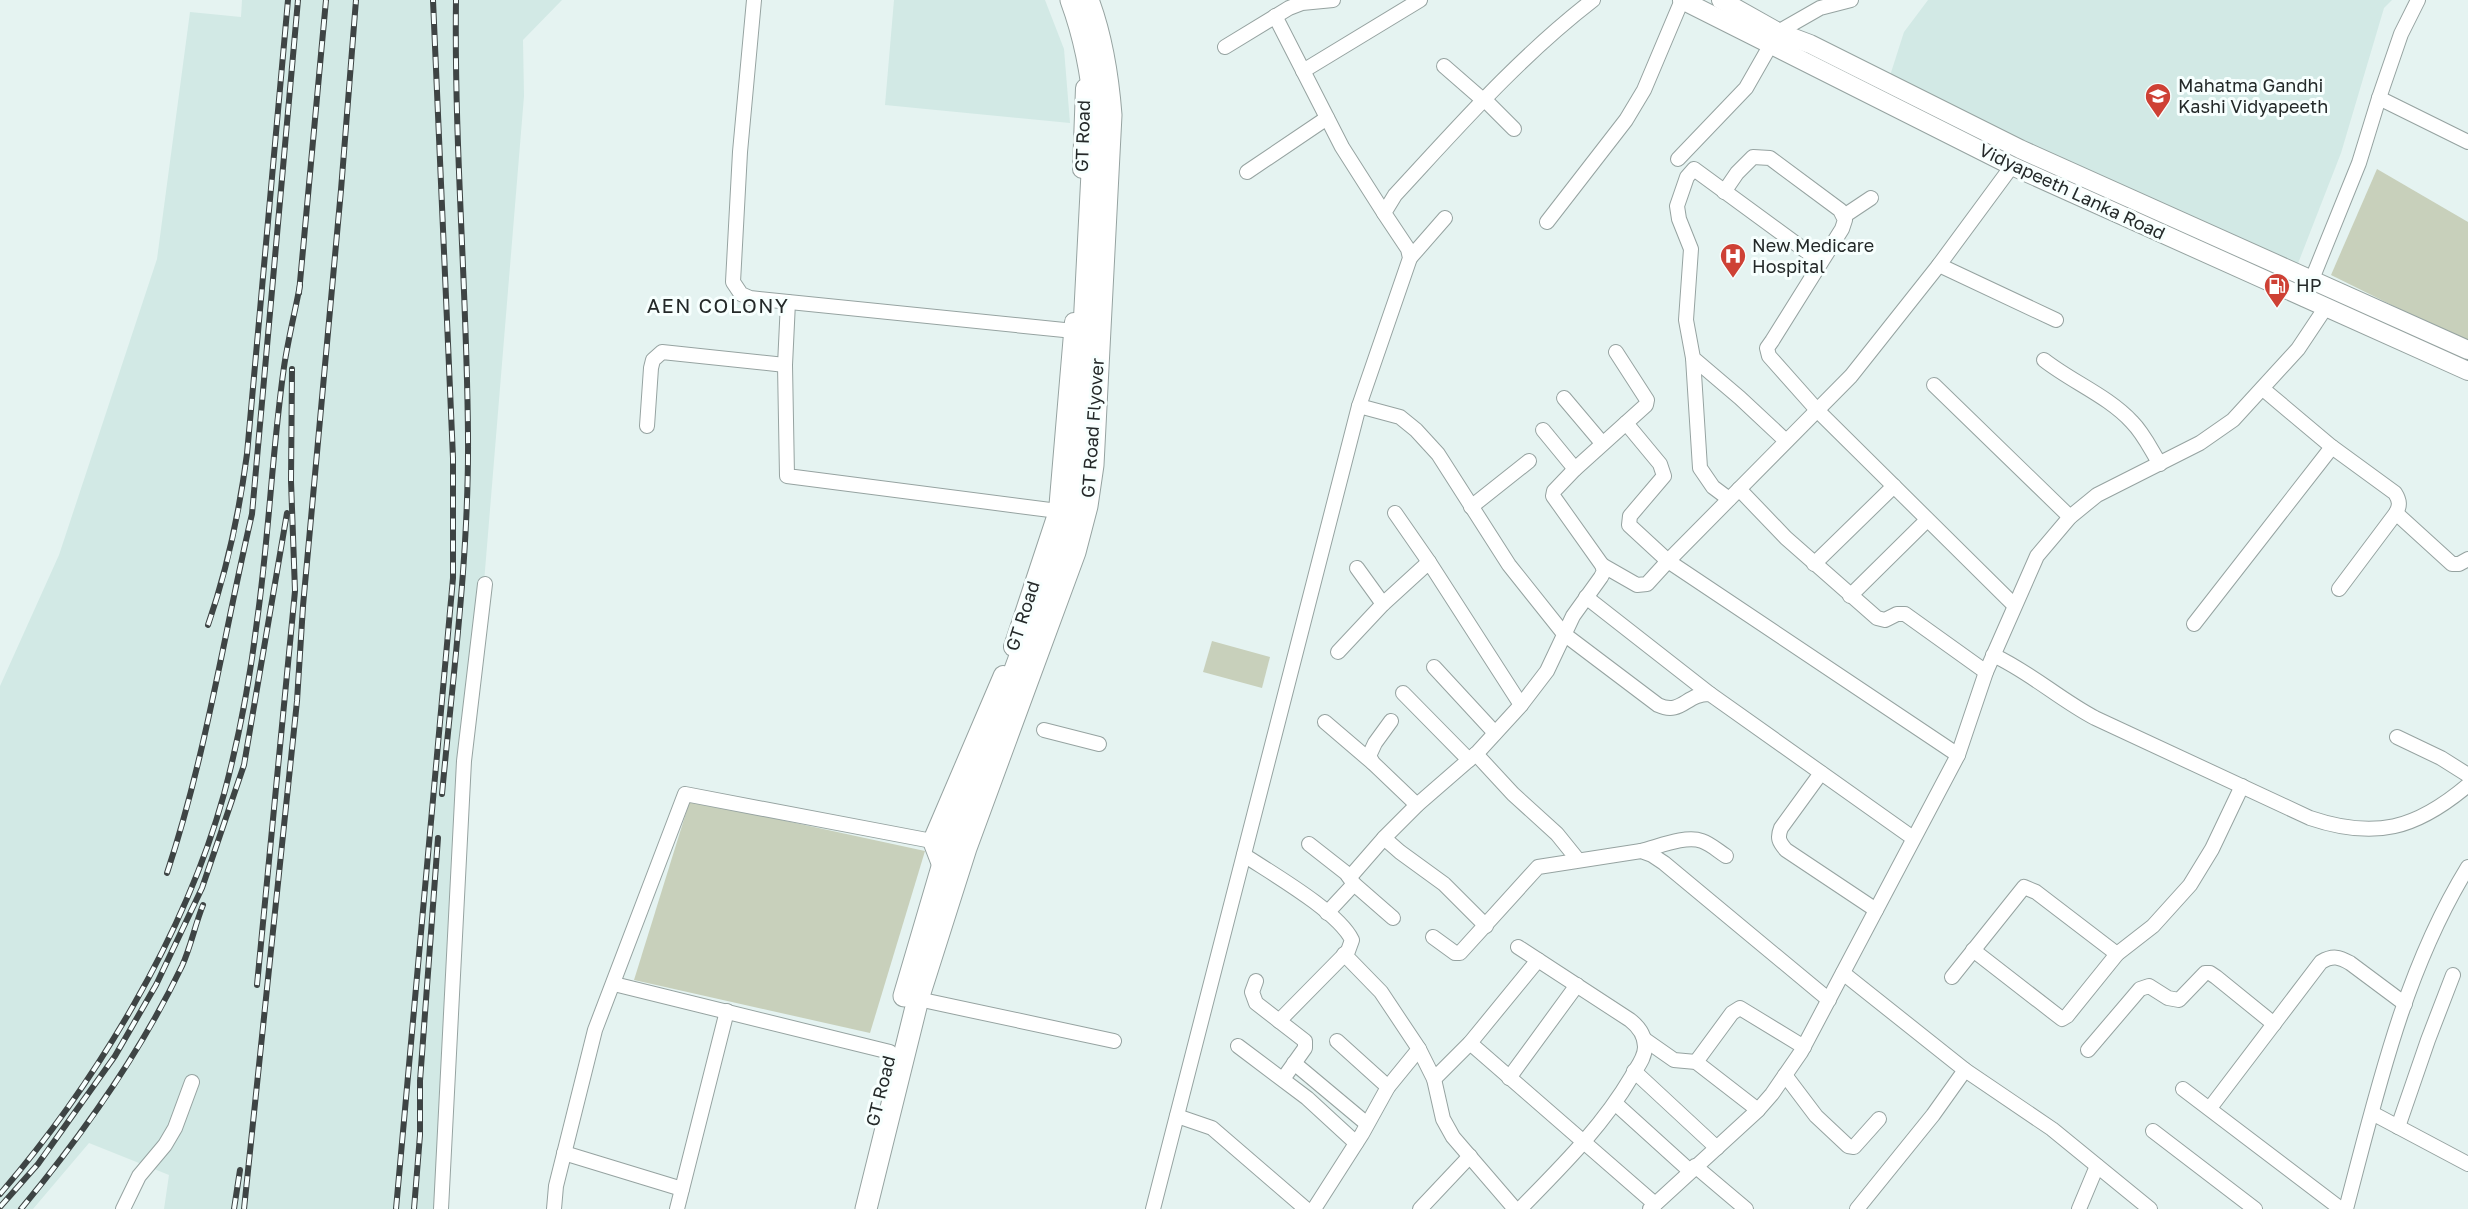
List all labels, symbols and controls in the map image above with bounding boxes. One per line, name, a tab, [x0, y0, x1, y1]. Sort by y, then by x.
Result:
place label: Mahatma Gandhi Kashi Vidyapeeth	[2178, 74, 2328, 117]
school or university icon: Mahatma Gandhi Kashi Vidyapeeth	[2143, 81, 2173, 119]
street label: GT Road	[1070, 100, 1094, 172]
street label: Vidyapeeth Lanka Road	[1976, 138, 2169, 244]
place label: New Medicare Hospital	[1752, 234, 1874, 277]
hospital icon: New Medicare Hospital	[1718, 241, 1748, 279]
fuel station icon: HP	[2262, 271, 2292, 309]
place label: HP	[2296, 274, 2321, 296]
district label: AEN COLONY	[647, 293, 789, 317]
street label: GT Road Flyover	[1076, 357, 1108, 499]
street label: GT Road	[1000, 578, 1044, 653]
street label: GT Road	[861, 1053, 899, 1128]

